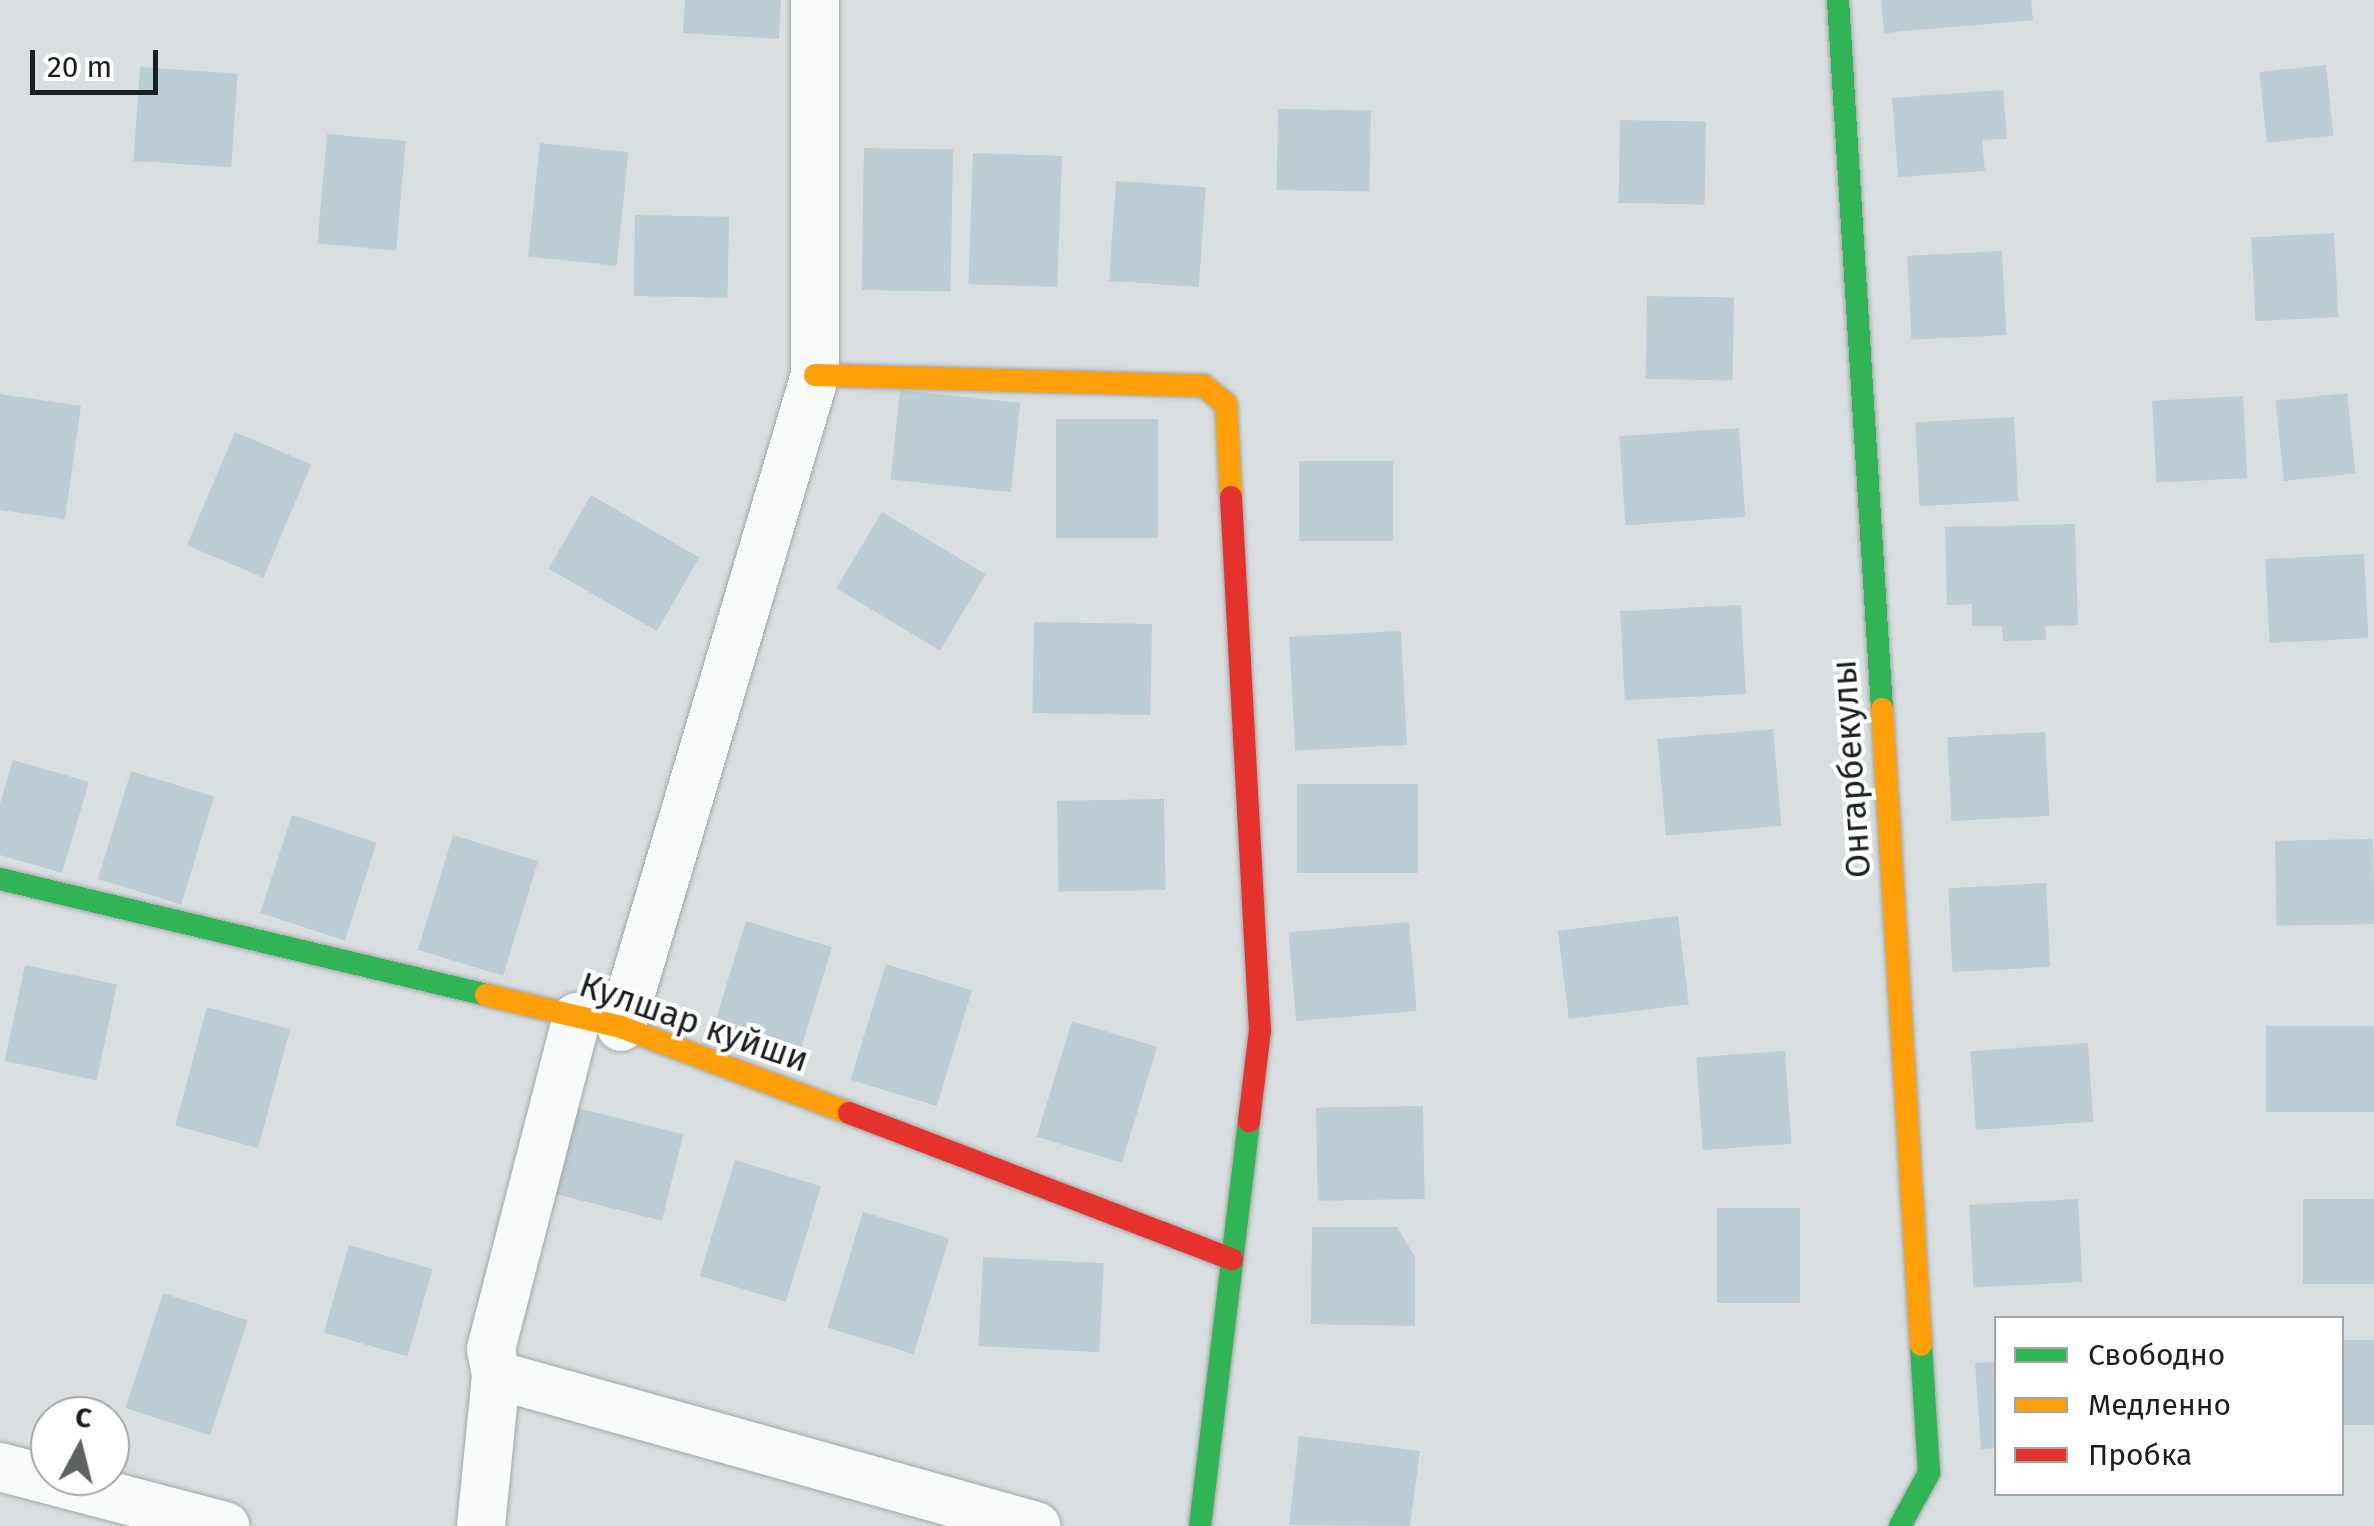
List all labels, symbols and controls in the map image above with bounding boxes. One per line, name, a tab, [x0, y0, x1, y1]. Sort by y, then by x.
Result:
scale bar	[35, 30, 162, 92]
text: 20 m	[47, 49, 112, 85]
street label: Онгарбекулы	[1822, 658, 1880, 880]
street label: Кулшар куйши	[574, 963, 814, 1081]
legend	[1994, 1316, 2344, 1496]
text: Свободно	[2088, 1337, 2225, 1373]
text: Медленно	[2088, 1387, 2231, 1423]
north arrow	[30, 1396, 130, 1496]
text: С	[73, 1400, 93, 1435]
text: Пробка	[2088, 1437, 2192, 1473]

